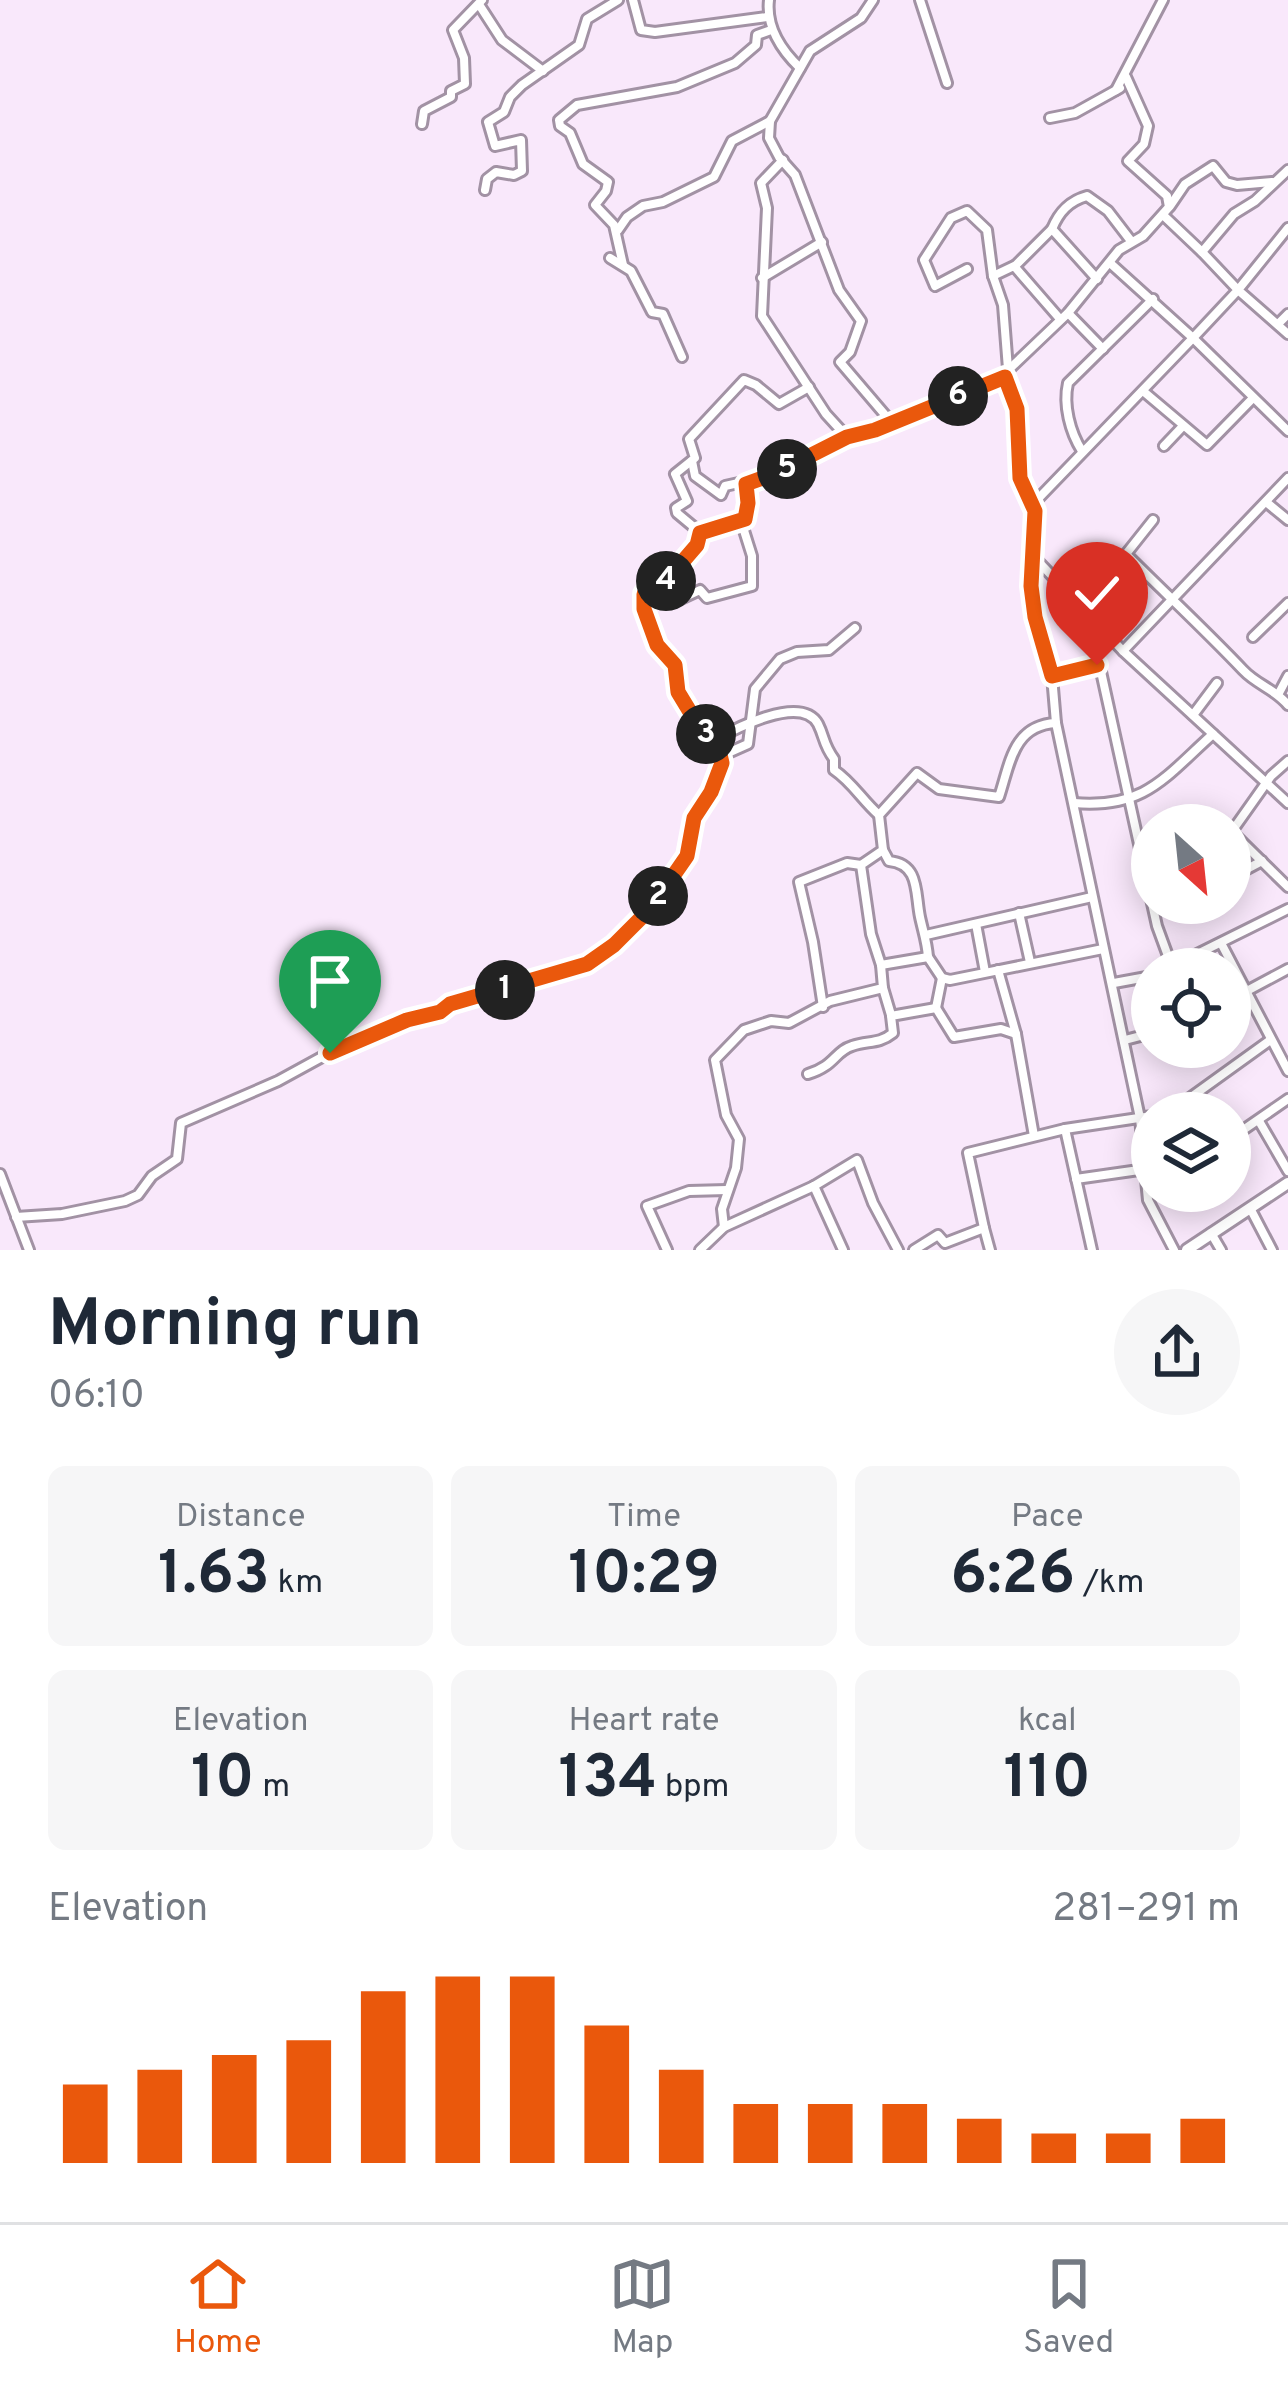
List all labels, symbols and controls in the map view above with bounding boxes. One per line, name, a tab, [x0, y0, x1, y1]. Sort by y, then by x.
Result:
pin: 6	[928, 366, 988, 426]
text: 6	[948, 375, 968, 417]
pin: 5	[757, 439, 817, 499]
text: 5	[777, 448, 797, 490]
pin	[1046, 542, 1148, 665]
pin: 4	[636, 551, 696, 611]
text: 4	[655, 560, 677, 602]
icon: check	[1064, 560, 1130, 626]
pin: 3	[676, 704, 736, 764]
text: 3	[696, 713, 716, 755]
north arrow	[1131, 804, 1251, 924]
map controls	[1131, 804, 1251, 1212]
pin: 2	[628, 866, 688, 926]
text: 2	[648, 875, 668, 917]
pin	[279, 930, 381, 1053]
icon: arrive	[297, 948, 363, 1014]
button: locate	[1131, 948, 1251, 1068]
pin: 1	[475, 960, 535, 1020]
text: 1	[498, 969, 512, 1011]
button: layers	[1131, 1092, 1251, 1212]
text: Morning run	[48, 1286, 422, 1369]
button: share	[1114, 1289, 1240, 1415]
text: 06:10	[48, 1373, 145, 1422]
text: Distance	[176, 1497, 305, 1539]
text: Time	[607, 1497, 681, 1539]
text: Pace	[1011, 1497, 1084, 1539]
text: 1.63	[158, 1539, 270, 1615]
text: 10:29	[568, 1539, 720, 1615]
text: 6:26	[950, 1539, 1075, 1615]
text: km	[270, 1563, 323, 1605]
text: /km	[1075, 1563, 1144, 1605]
text: Elevation	[173, 1701, 308, 1743]
text: Heart rate	[568, 1701, 720, 1743]
text: kcal	[1018, 1701, 1077, 1743]
text: 10	[191, 1743, 255, 1819]
text: 134	[558, 1743, 657, 1819]
text: 110	[1004, 1743, 1091, 1819]
text: m	[255, 1767, 290, 1809]
text: bpm	[657, 1767, 730, 1809]
text: Elevation	[48, 1886, 208, 1935]
text: 281–291 m	[1052, 1886, 1240, 1935]
tab: Home	[174, 2251, 262, 2365]
tab: Map	[609, 2251, 675, 2365]
tab: Saved	[1023, 2251, 1114, 2365]

